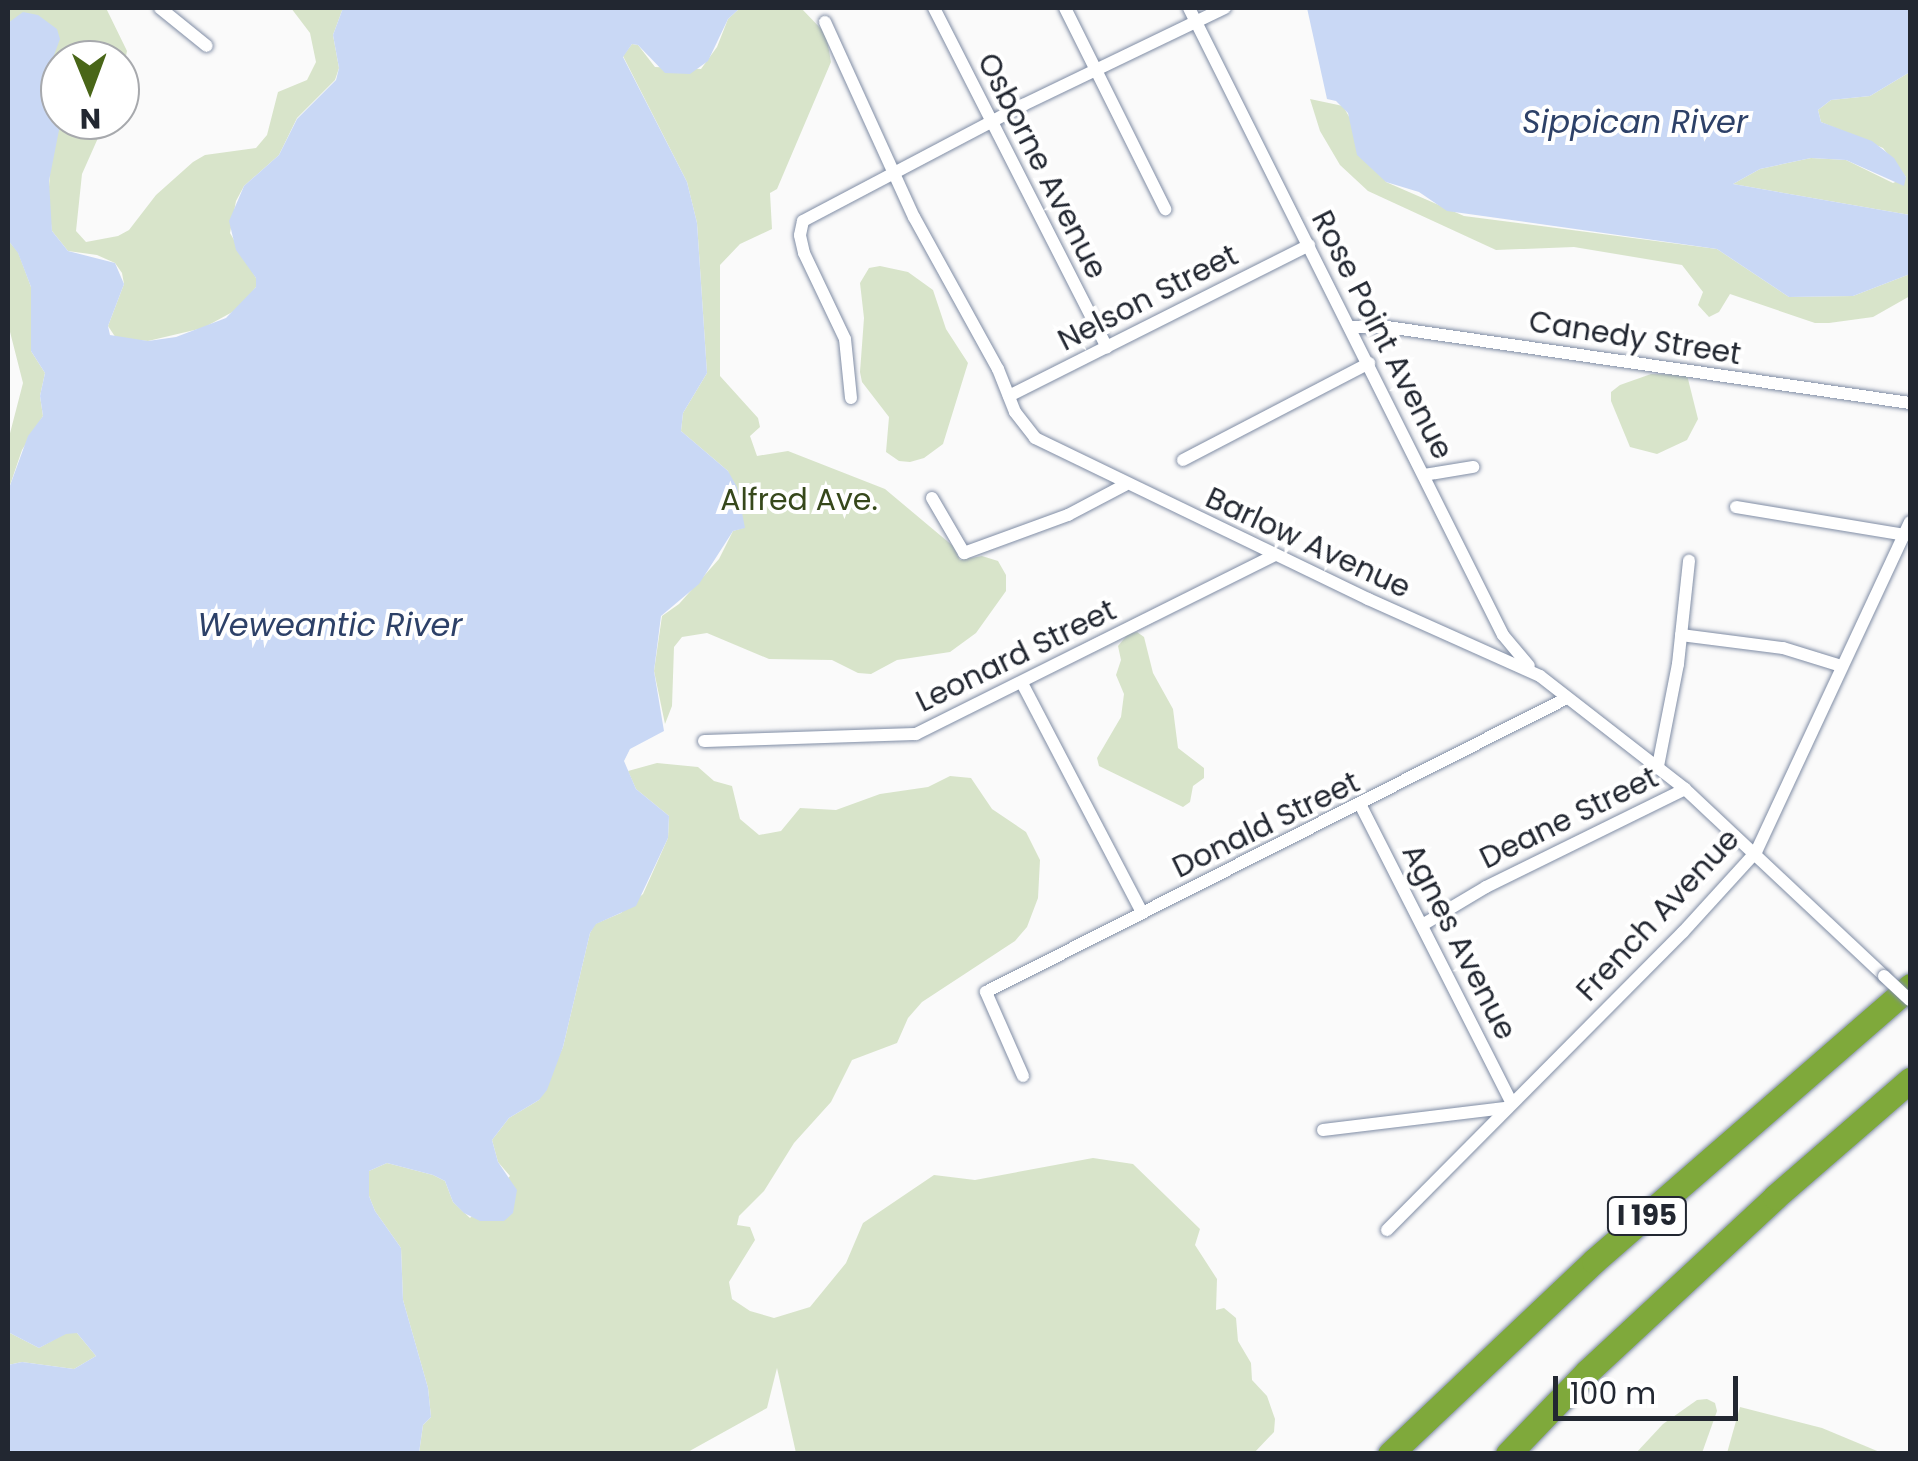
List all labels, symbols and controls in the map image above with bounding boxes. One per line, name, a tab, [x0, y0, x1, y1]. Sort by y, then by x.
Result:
north arrow	[40, 40, 140, 140]
street label: Osborne Avenue	[970, 47, 1114, 285]
text: N	[80, 99, 101, 138]
water label: Sippican River	[1522, 103, 1748, 141]
street label: Rose Point Avenue	[1304, 205, 1460, 465]
street label: Nelson Street	[1052, 237, 1244, 359]
street label: Canedy Street	[1526, 303, 1744, 373]
street label: Barlow Avenue	[1200, 480, 1416, 606]
park label: Alfred Ave.	[720, 482, 878, 518]
street label: Leonard Street	[910, 592, 1122, 720]
water label: Weweantic River	[198, 606, 462, 644]
street label: Deane Street	[1474, 759, 1664, 877]
street label: Donald Street	[1167, 764, 1365, 886]
street label: French Avenue	[1569, 821, 1747, 1009]
street label: Agnes Avenue	[1394, 838, 1524, 1046]
road number: I 195	[1604, 1193, 1690, 1239]
scale bar	[1558, 1356, 1743, 1418]
text: 100 m	[1570, 1372, 1656, 1415]

